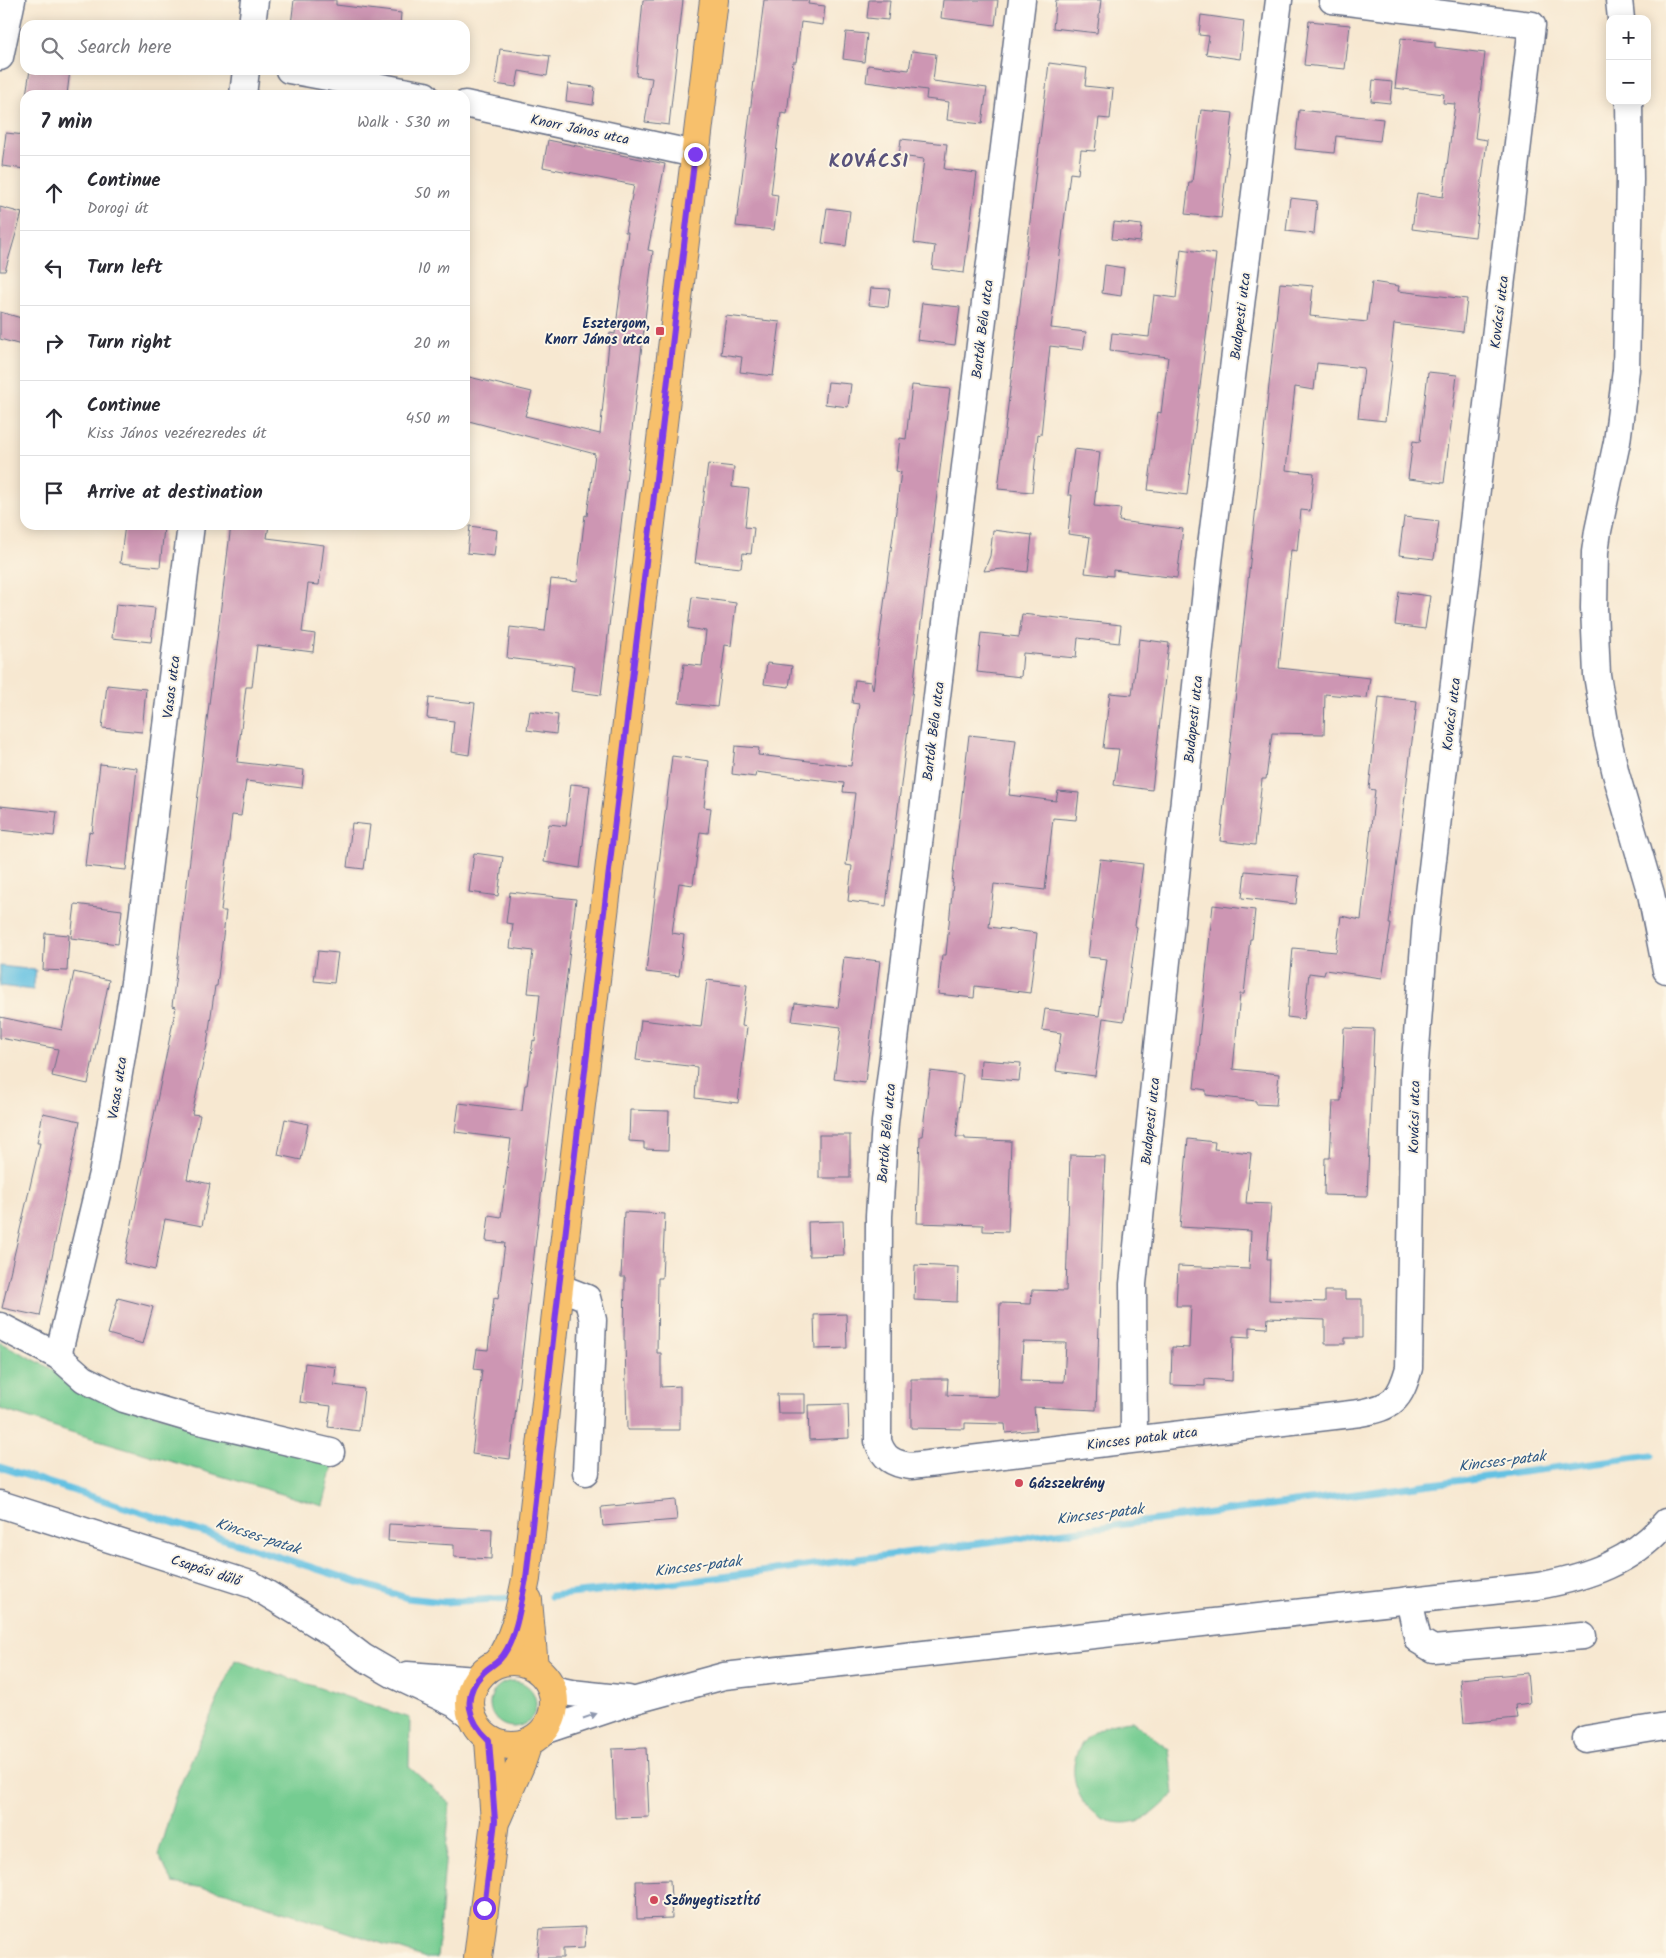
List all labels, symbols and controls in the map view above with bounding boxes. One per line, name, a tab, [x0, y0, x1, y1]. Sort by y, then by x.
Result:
map controls	[1606, 15, 1651, 105]
button: +	[1606, 15, 1651, 60]
search box	[20, 20, 470, 75]
text: Search here	[78, 33, 172, 63]
icon: search	[38, 34, 66, 62]
button: −	[1606, 60, 1651, 105]
text: 7 min	[40, 106, 92, 139]
street label: Knorr János utca	[528, 109, 631, 151]
text: Walk · 530 m	[357, 110, 450, 135]
route end	[684, 143, 707, 166]
district label: KOVÁCSI	[829, 147, 909, 177]
text: Continue	[87, 166, 160, 196]
icon: ahead	[40, 179, 68, 207]
text: 50 m	[414, 181, 450, 206]
text: Dorogi út	[87, 196, 149, 221]
text: Turn left	[87, 253, 162, 283]
icon: left	[40, 254, 68, 282]
text: 10 m	[418, 256, 450, 281]
street label: Budapesti utca	[1225, 271, 1257, 361]
street label: Kovácsi utca	[1485, 274, 1515, 350]
street label: Bartók Béla utca	[966, 278, 1000, 380]
place label: Esztergom, Knorr János utca	[545, 313, 650, 351]
marker: Esztergom, Knorr János utca	[654, 325, 666, 337]
text: Turn right	[87, 328, 172, 358]
icon: right	[40, 329, 68, 357]
text: 20 m	[414, 331, 450, 356]
text: Continue	[87, 391, 160, 421]
icon: ahead	[40, 404, 68, 432]
text: 450 m	[405, 406, 450, 431]
text: Kiss János vezérezredes út	[87, 421, 267, 446]
text: Arrive at destination	[87, 478, 263, 508]
icon: arrive	[40, 479, 68, 507]
street label: Vasas utca	[157, 654, 187, 720]
street label: Budapesti utca	[1178, 674, 1210, 764]
street label: Kovácsi utca	[1437, 676, 1467, 752]
street label: Bartók Béla utca	[917, 680, 951, 782]
street label: Vasas utca	[102, 1055, 134, 1121]
street label: Budapesti utca	[1135, 1076, 1167, 1166]
street label: Kovácsi utca	[1403, 1080, 1427, 1154]
street label: Bartók Béla utca	[872, 1082, 902, 1184]
street label: Kincses patak utca	[1085, 1421, 1199, 1457]
water label: Kincses-patak	[1457, 1445, 1549, 1479]
place label: Gázszekrény	[1029, 1473, 1106, 1495]
marker: Gázszekrény	[1013, 1477, 1025, 1489]
water label: Kincses-patak	[1055, 1498, 1147, 1532]
water label: Kincses-patak	[212, 1512, 305, 1563]
street label: Csapási dűlő	[168, 1549, 245, 1593]
water label: Kincses-patak	[653, 1550, 745, 1584]
one-way arrow	[583, 1712, 598, 1720]
place label: SzőnyegtisztÍtó	[664, 1890, 762, 1912]
marker: SzőnyegtisztÍtó	[648, 1894, 660, 1906]
route start	[473, 1897, 496, 1920]

